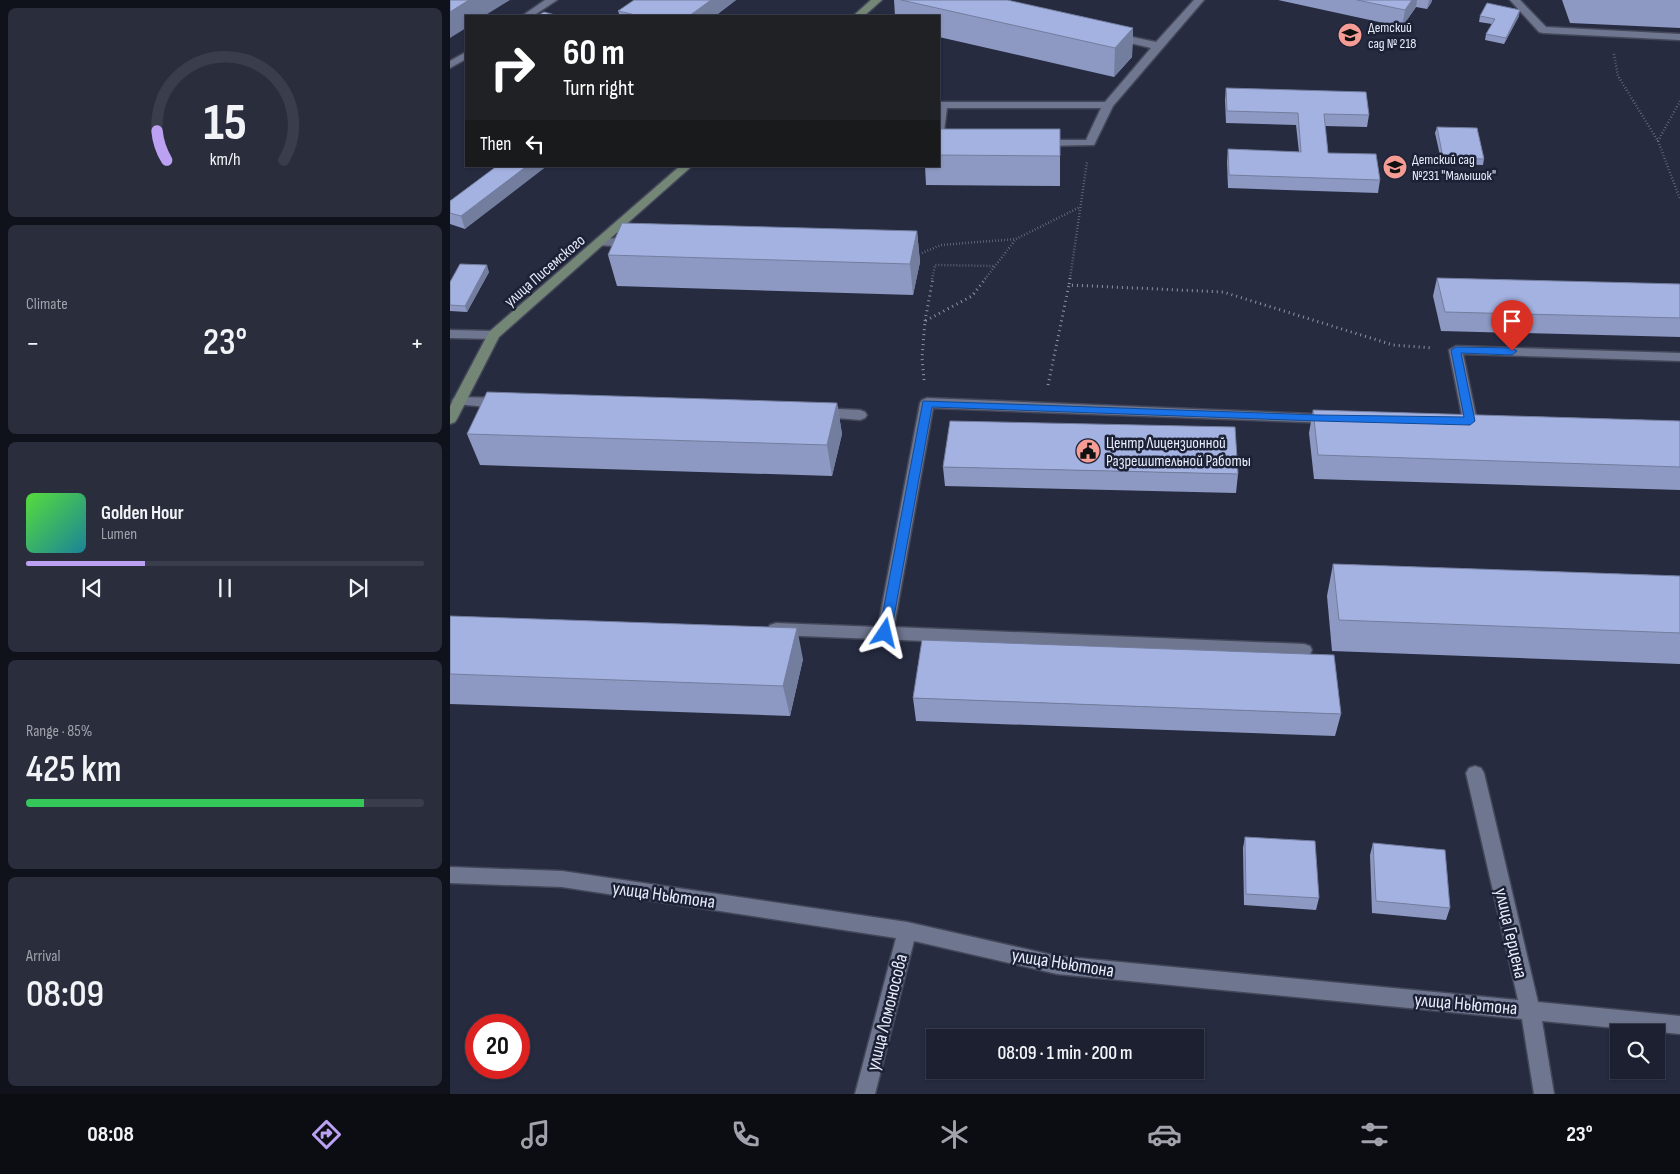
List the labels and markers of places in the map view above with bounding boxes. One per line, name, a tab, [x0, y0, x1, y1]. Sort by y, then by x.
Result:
place label: Детский сад № 218	[1368, 19, 1416, 52]
school or university icon: Детский сад № 218	[1337, 22, 1363, 48]
place label: Детский сад №231 "Малышок"	[1412, 151, 1496, 184]
school or university icon: Детский сад №231 "Малышок"	[1382, 154, 1408, 180]
pin	[1491, 300, 1533, 351]
place label: Центр Лицензионной Разрешительной Работы	[1106, 434, 1251, 471]
public building icon: Центр Лицензионной Разрешительной Работы	[1075, 438, 1101, 464]

